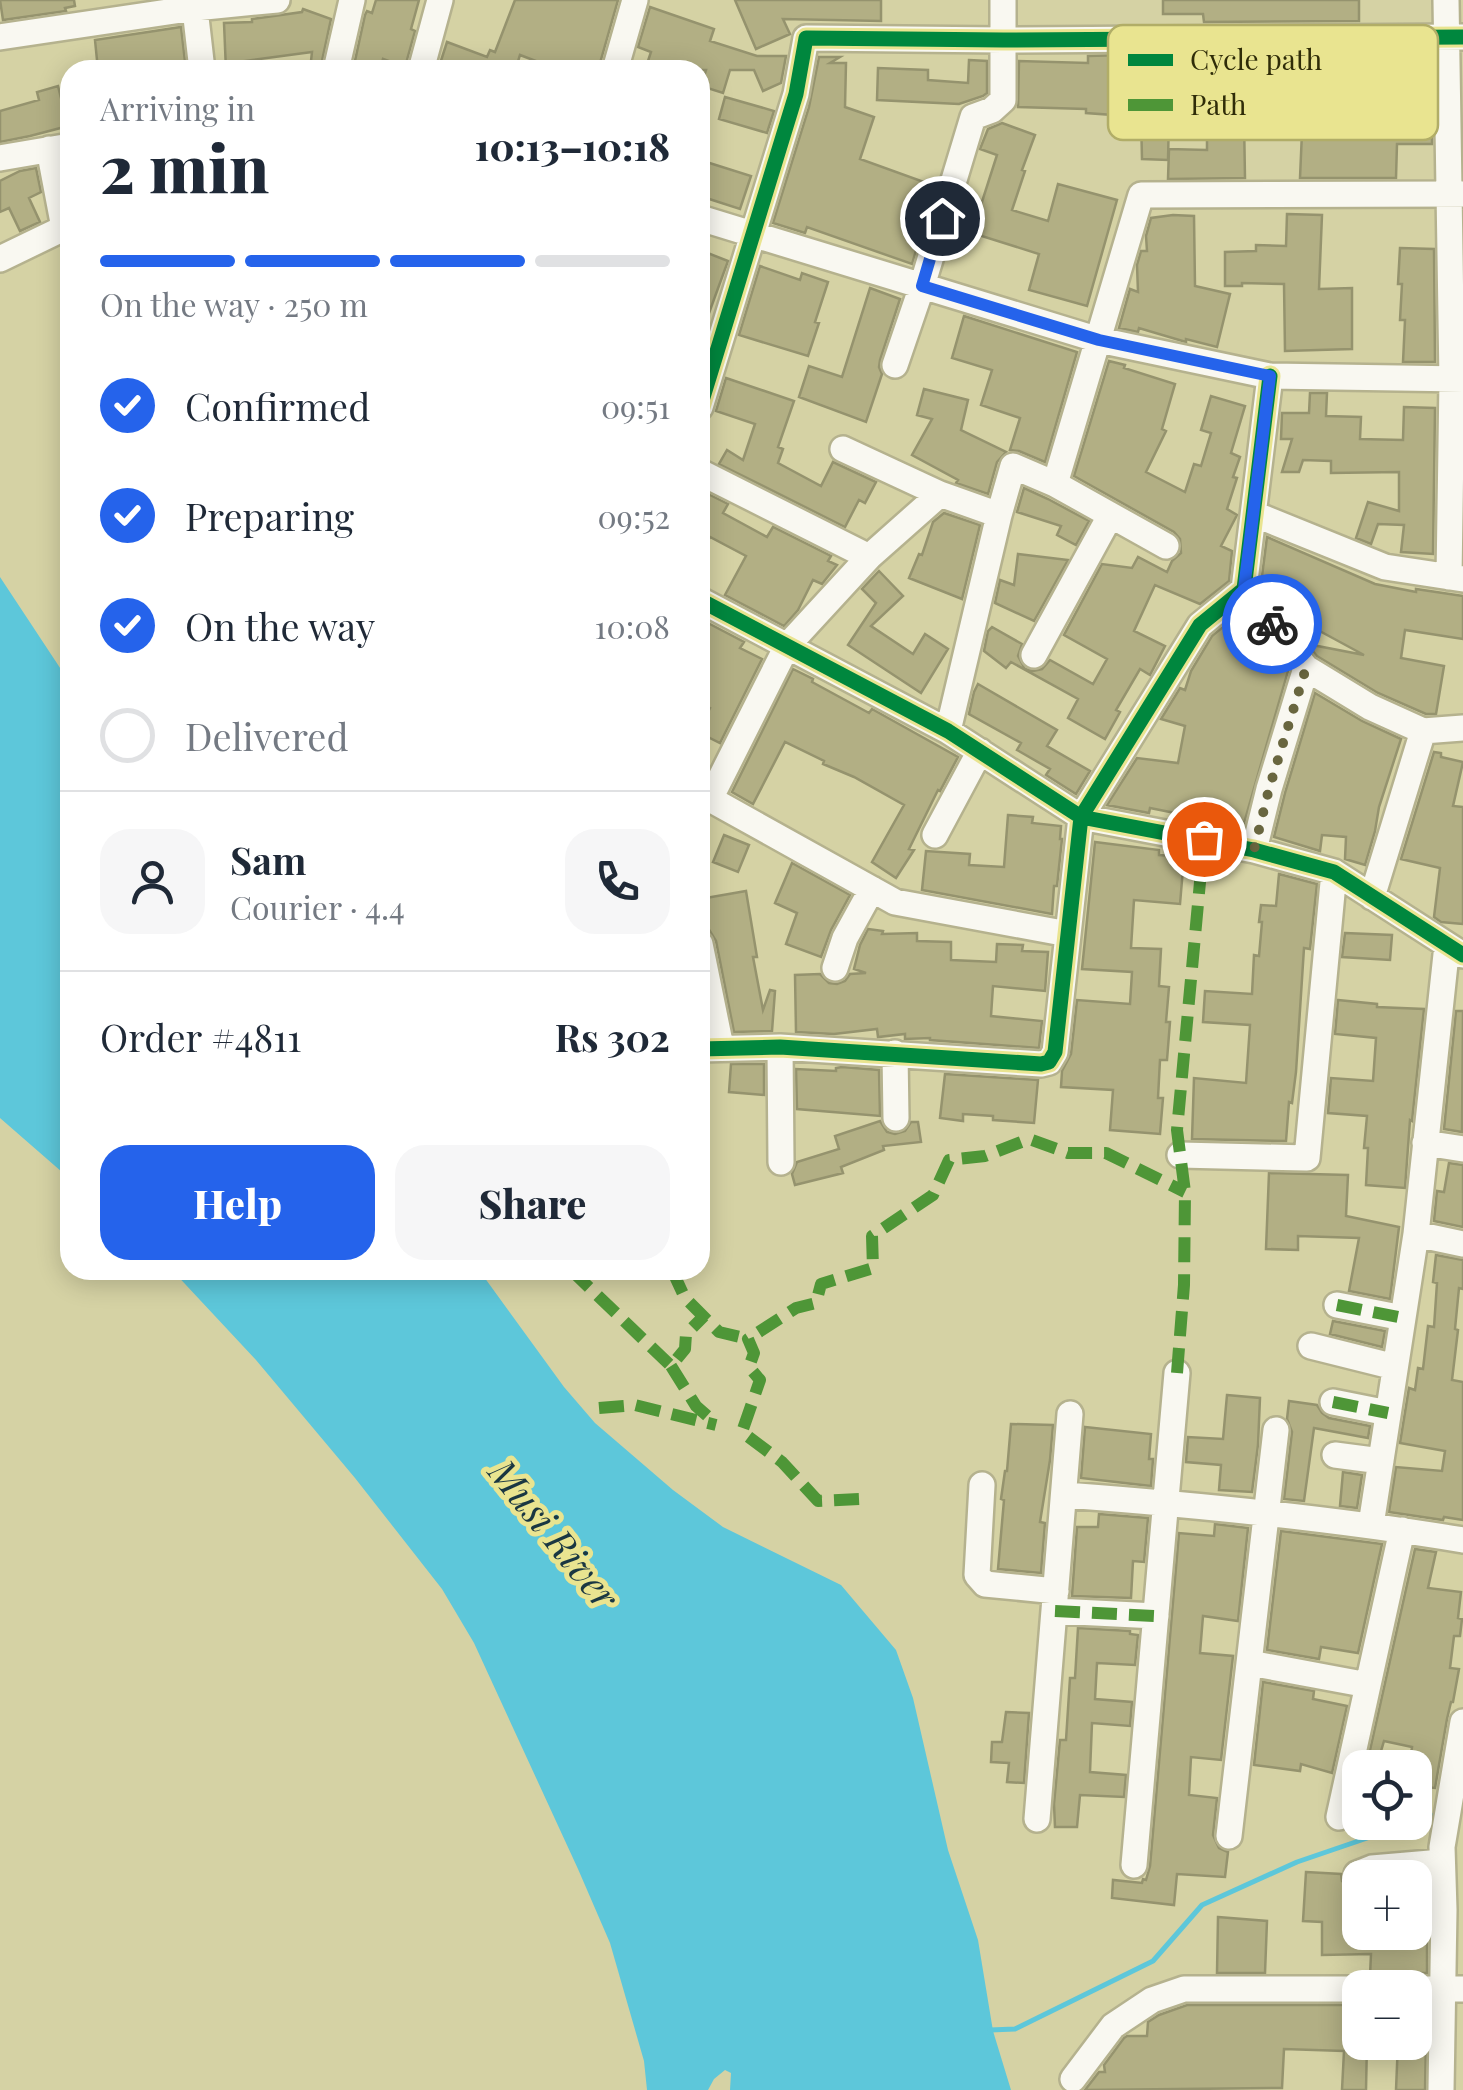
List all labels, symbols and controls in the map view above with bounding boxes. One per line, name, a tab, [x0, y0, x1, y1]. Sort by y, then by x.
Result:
legend	[1108, 25, 1438, 140]
text: Cycle path	[1190, 40, 1323, 77]
text: Path	[1190, 85, 1247, 122]
text: Arriving in	[100, 86, 255, 129]
text: 10:13–10:18	[475, 120, 670, 171]
text: 2 min	[100, 123, 269, 209]
pin	[900, 176, 985, 261]
icon: home	[915, 191, 970, 246]
text: On the way · 250 m	[100, 282, 368, 325]
icon: check	[100, 378, 155, 433]
text: Confirmed	[185, 380, 370, 431]
text: 09:51	[601, 384, 670, 427]
icon: check	[100, 488, 155, 543]
text: Preparing	[185, 490, 354, 541]
text: 09:52	[597, 494, 670, 537]
courier	[1222, 574, 1322, 674]
icon: bike	[1245, 597, 1300, 652]
icon: check	[100, 598, 155, 653]
text: On the way	[185, 600, 375, 651]
text: 10:08	[595, 604, 670, 647]
text: Delivered	[185, 710, 349, 761]
pin	[1162, 797, 1247, 882]
icon: bag	[1177, 812, 1232, 867]
button: person	[100, 829, 205, 934]
button: phone	[565, 829, 670, 934]
text: Sam	[230, 834, 306, 885]
text: Courier · 4.4	[230, 885, 405, 928]
text: Order #4811	[100, 1011, 301, 1062]
text: Rs 302	[555, 1011, 670, 1062]
button: Help	[100, 1145, 375, 1260]
button: Share	[395, 1145, 670, 1260]
water label: Musi River	[478, 1446, 632, 1620]
map controls	[1342, 1750, 1432, 2060]
button: locate	[1342, 1750, 1432, 1840]
button: +	[1342, 1860, 1432, 1950]
button: −	[1342, 1970, 1432, 2060]

